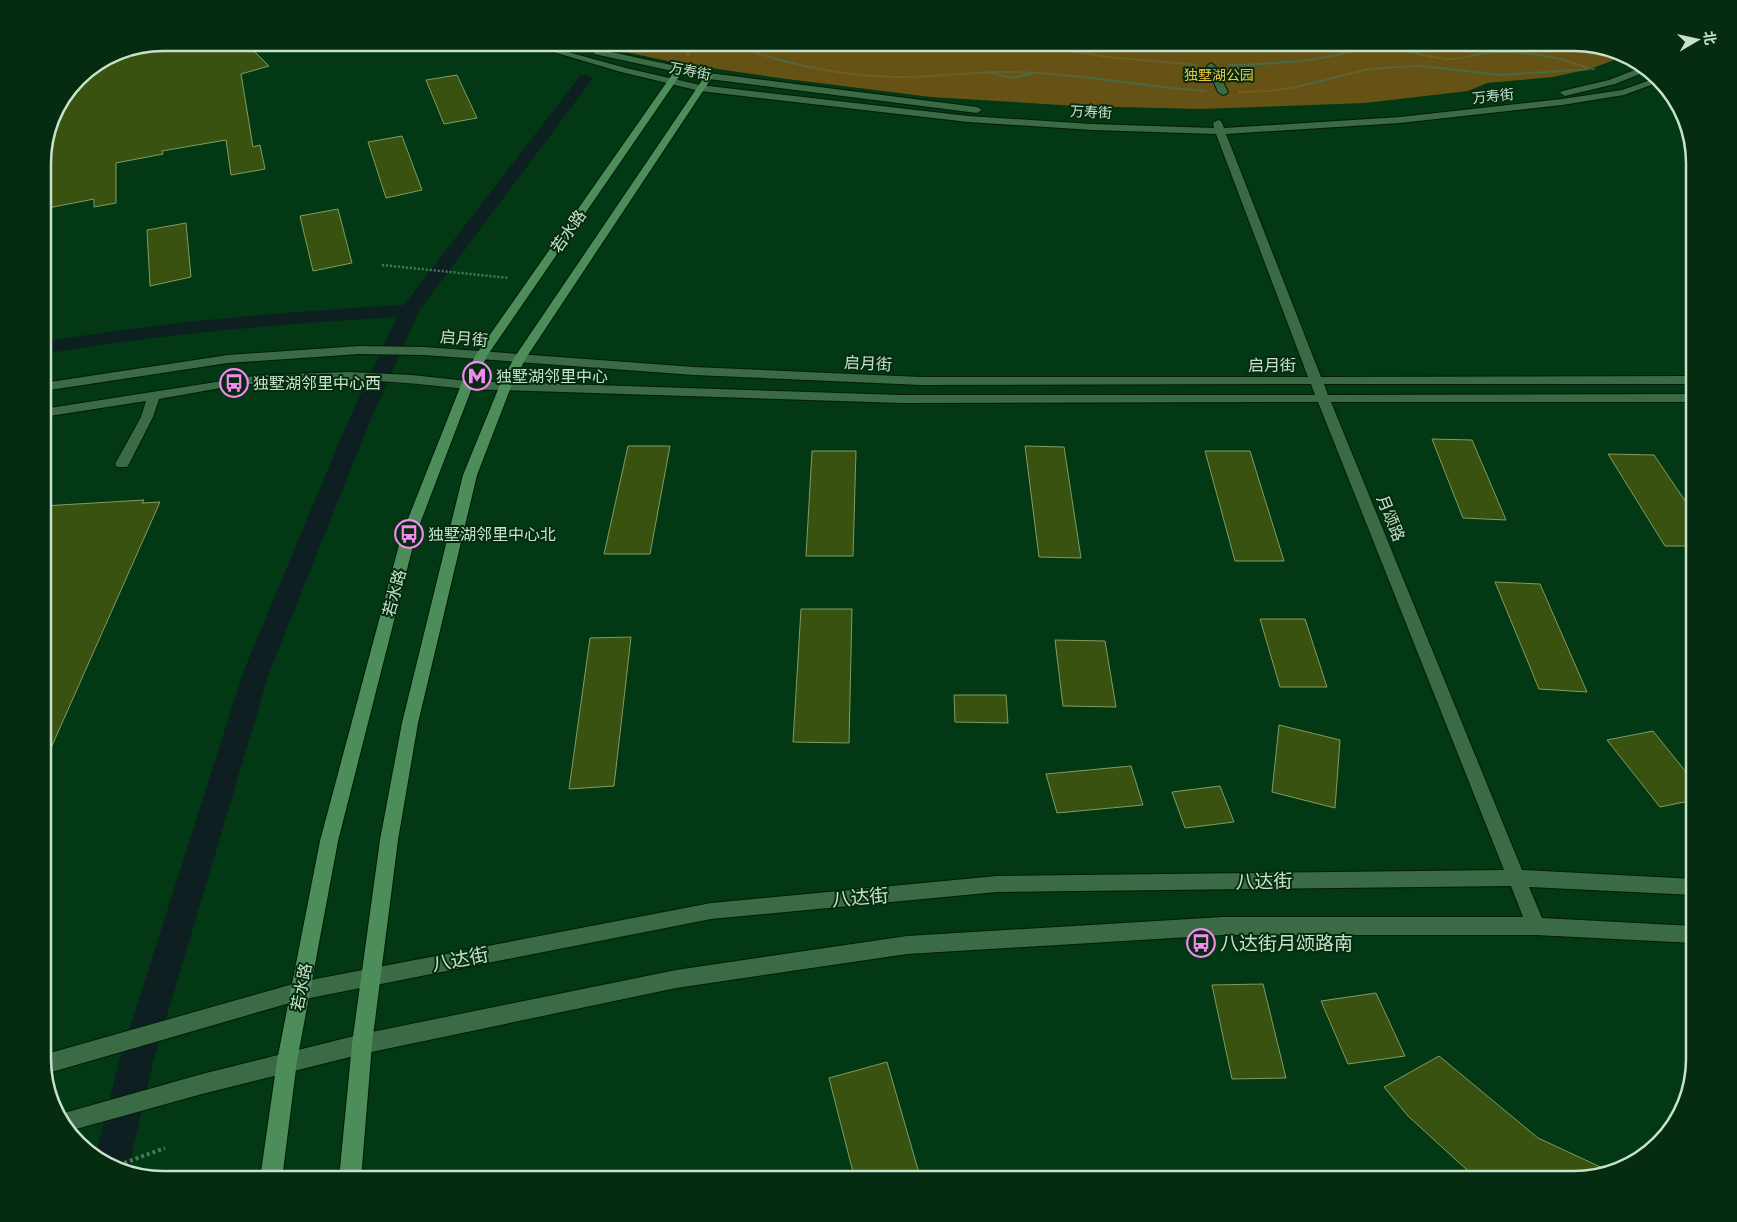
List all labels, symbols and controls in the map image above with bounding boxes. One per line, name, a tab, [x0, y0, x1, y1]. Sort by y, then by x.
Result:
north arrow	[1672, 15, 1722, 65]
text: 北	[1701, 30, 1720, 46]
street label: 万寿街	[668, 58, 712, 83]
park label: 独墅湖公园	[1184, 66, 1254, 83]
street label: 万寿街	[1471, 85, 1515, 106]
street label: 万寿街	[1070, 102, 1112, 121]
street label: 若水路	[546, 206, 589, 256]
street label: 启月街	[439, 326, 489, 349]
street label: 启月街	[844, 352, 892, 373]
street label: 启月街	[1248, 355, 1296, 374]
metro station icon: 独墅湖邻里中心	[462, 361, 492, 391]
place label: 独墅湖邻里中心	[496, 366, 608, 385]
bus stop icon: 独墅湖邻里中心西	[219, 368, 249, 398]
place label: 独墅湖邻里中心西	[253, 373, 381, 392]
street label: 月颂路	[1374, 492, 1409, 544]
bus stop icon: 独墅湖邻里中心北	[394, 519, 424, 549]
place label: 独墅湖邻里中心北	[428, 524, 556, 543]
street label: 若水路	[378, 567, 409, 619]
street label: 八达街	[1235, 869, 1293, 892]
street label: 八达街	[831, 883, 889, 910]
bus stop icon: 八达街月颂路南	[1186, 928, 1216, 958]
place label: 八达街月颂路南	[1220, 931, 1353, 954]
street label: 八达街	[430, 942, 490, 975]
street label: 若水路	[287, 962, 314, 1012]

